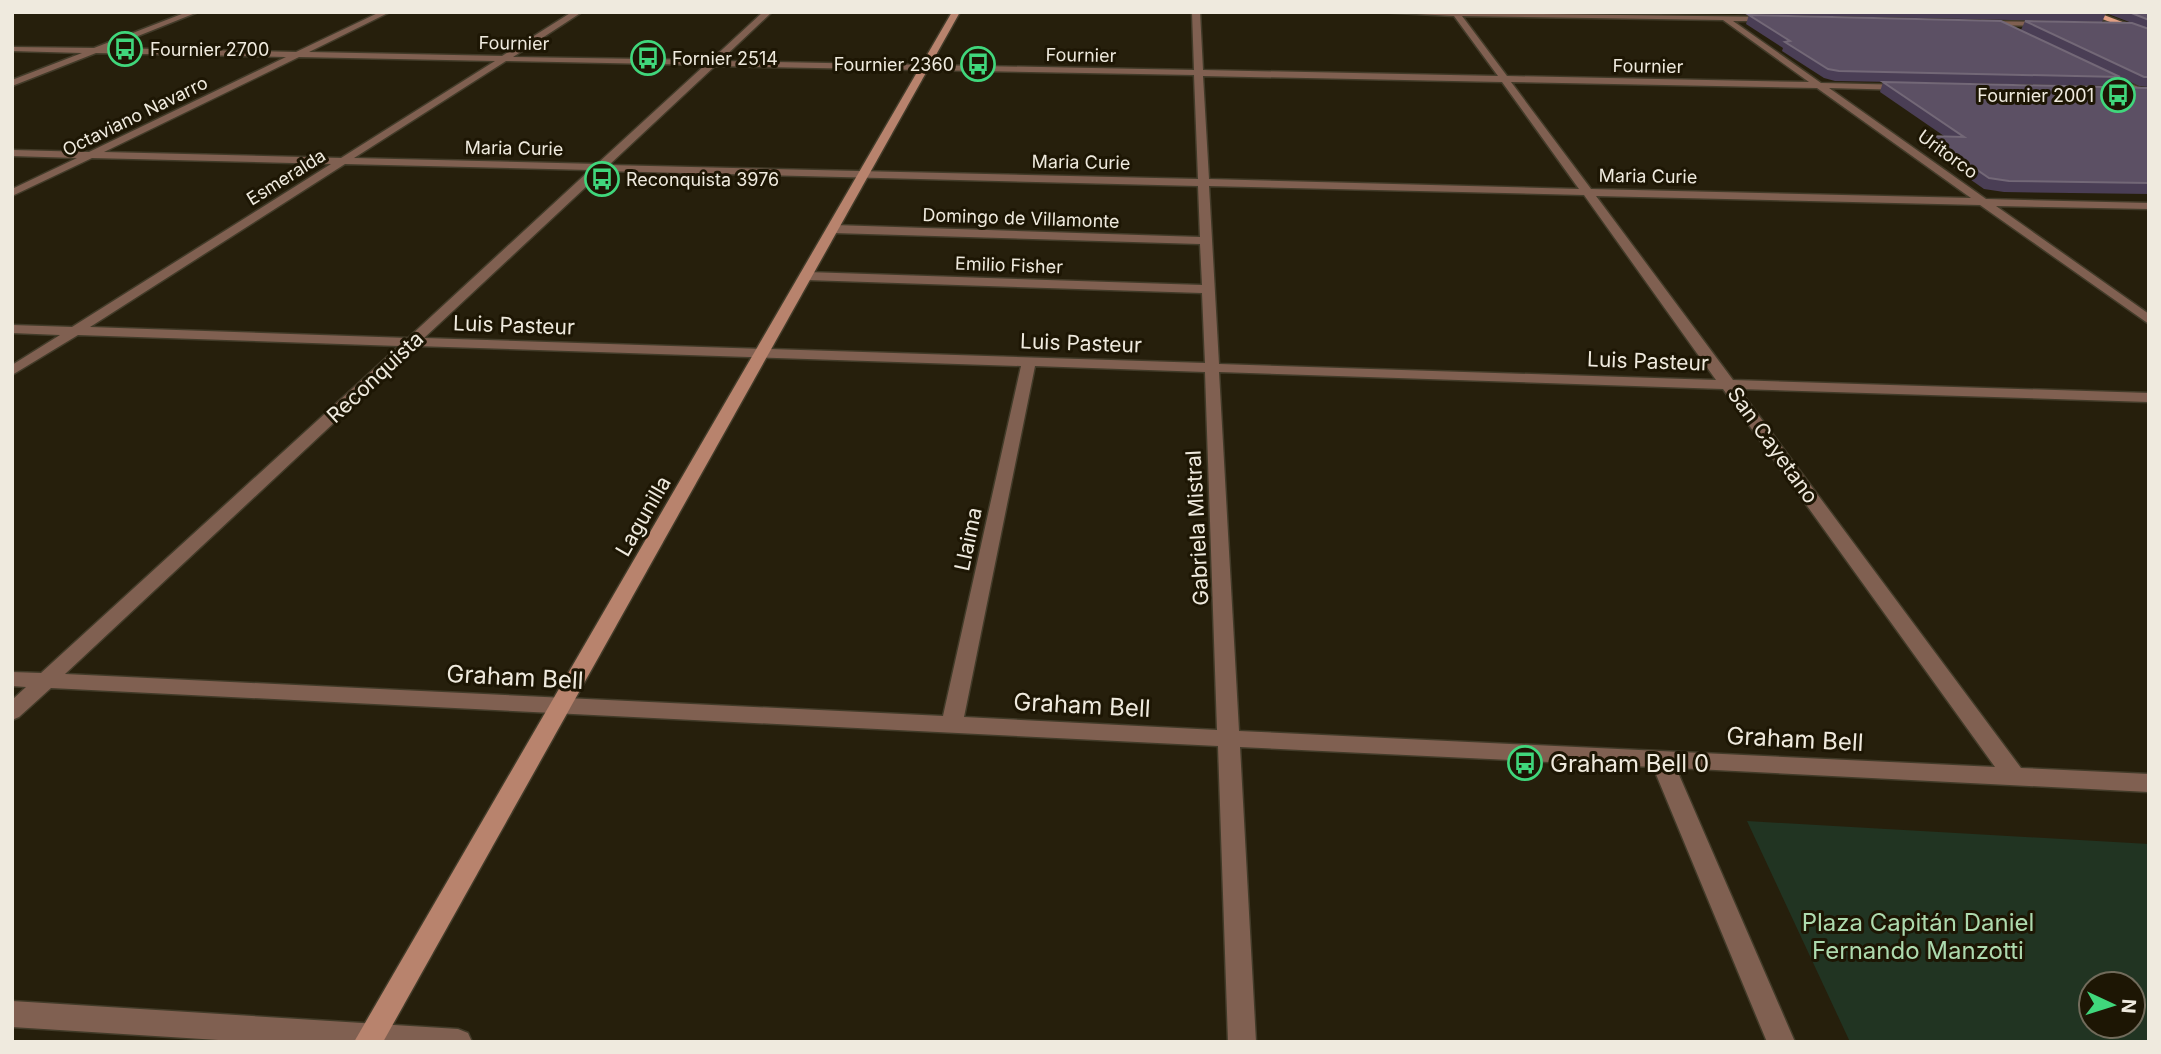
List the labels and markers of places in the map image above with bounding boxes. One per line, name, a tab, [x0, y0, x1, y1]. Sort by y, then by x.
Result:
bus stop icon: Fournier 2700	[106, 30, 144, 68]
place label: Fournier 2700	[150, 39, 269, 60]
bus stop icon: Fornier 2514	[629, 39, 667, 77]
bus stop icon: Fournier 2360	[959, 45, 997, 83]
place label: Fornier 2514	[672, 48, 778, 69]
place label: Fournier 2360	[834, 54, 954, 75]
bus stop icon: Fournier 2001	[2099, 76, 2137, 114]
place label: Fournier 2001	[1977, 85, 2094, 106]
bus stop icon: Reconquista 3976	[583, 160, 621, 198]
place label: Reconquista 3976	[626, 169, 779, 190]
bus stop icon: Graham Bell 0	[1506, 744, 1544, 782]
place label: Graham Bell 0	[1550, 749, 1709, 778]

